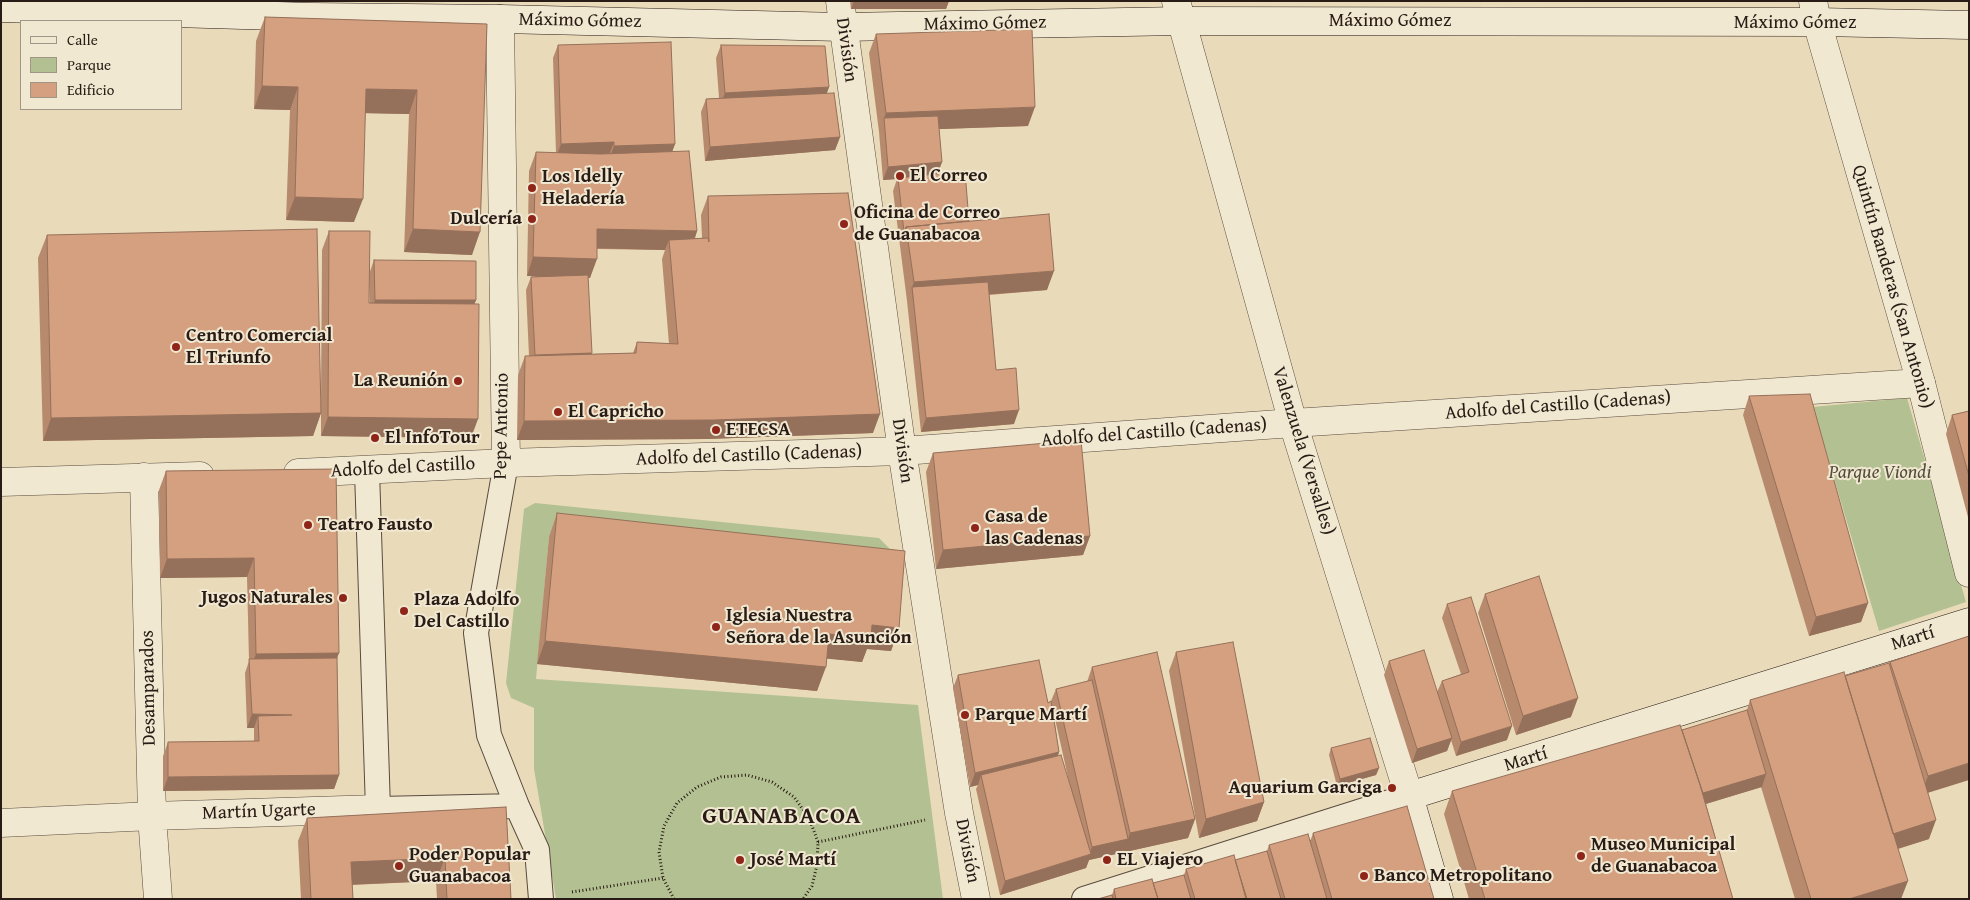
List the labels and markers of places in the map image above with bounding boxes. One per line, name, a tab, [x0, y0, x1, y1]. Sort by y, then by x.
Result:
place label: El Correo	[910, 165, 988, 187]
place label: Los Idelly Heladería	[542, 166, 625, 210]
marker: El Correo	[894, 170, 906, 182]
marker: Los Idelly Heladería	[526, 182, 538, 194]
place label: Oficina de Correo de Guanabacoa	[854, 202, 1000, 246]
place label: Dulcería	[450, 208, 522, 230]
marker: Dulcería	[526, 213, 538, 225]
marker: Oficina de Correo de Guanabacoa	[838, 218, 850, 230]
place label: Centro Comercial El Triunfo	[186, 325, 332, 369]
marker: Centro Comercial El Triunfo	[170, 341, 182, 353]
place label: La Reunión	[354, 370, 448, 392]
marker: La Reunión	[452, 375, 464, 387]
place label: El Capricho	[568, 401, 664, 423]
marker: El Capricho	[552, 406, 564, 418]
place label: ETECSA	[726, 419, 790, 441]
marker: ETECSA	[710, 424, 722, 436]
place label: El InfoTour	[385, 427, 480, 449]
marker: El InfoTour	[369, 432, 381, 444]
place label: Casa de las Cadenas	[985, 506, 1083, 550]
place label: Teatro Fausto	[318, 514, 433, 536]
marker: Teatro Fausto	[302, 519, 314, 531]
marker: Casa de las Cadenas	[969, 522, 981, 534]
place label: Jugos Naturales	[201, 587, 333, 609]
place label: Plaza Adolfo Del Castillo	[414, 589, 519, 633]
marker: Jugos Naturales	[337, 592, 349, 604]
marker: Plaza Adolfo Del Castillo	[398, 605, 410, 617]
place label: Iglesia Nuestra Señora de la Asunción	[726, 605, 912, 649]
marker: Iglesia Nuestra Señora de la Asunción	[710, 621, 722, 633]
place label: Parque Martí	[975, 704, 1087, 726]
marker: Parque Martí	[959, 709, 971, 721]
place label: Aquarium Garciga	[1228, 777, 1382, 799]
marker: Aquarium Garciga	[1386, 782, 1398, 794]
place label: Museo Municipal de Guanabacoa	[1591, 834, 1735, 878]
place label: Poder Popular Guanabacoa	[409, 844, 531, 888]
place label: José Martí	[750, 849, 836, 871]
place label: EL Viajero	[1117, 849, 1203, 871]
marker: Museo Municipal de Guanabacoa	[1575, 850, 1587, 862]
marker: José Martí	[734, 854, 746, 866]
marker: EL Viajero	[1101, 854, 1113, 866]
marker: Poder Popular Guanabacoa	[393, 860, 405, 872]
place label: Banco Metropolitano	[1374, 865, 1552, 887]
marker: Banco Metropolitano	[1358, 870, 1370, 882]

